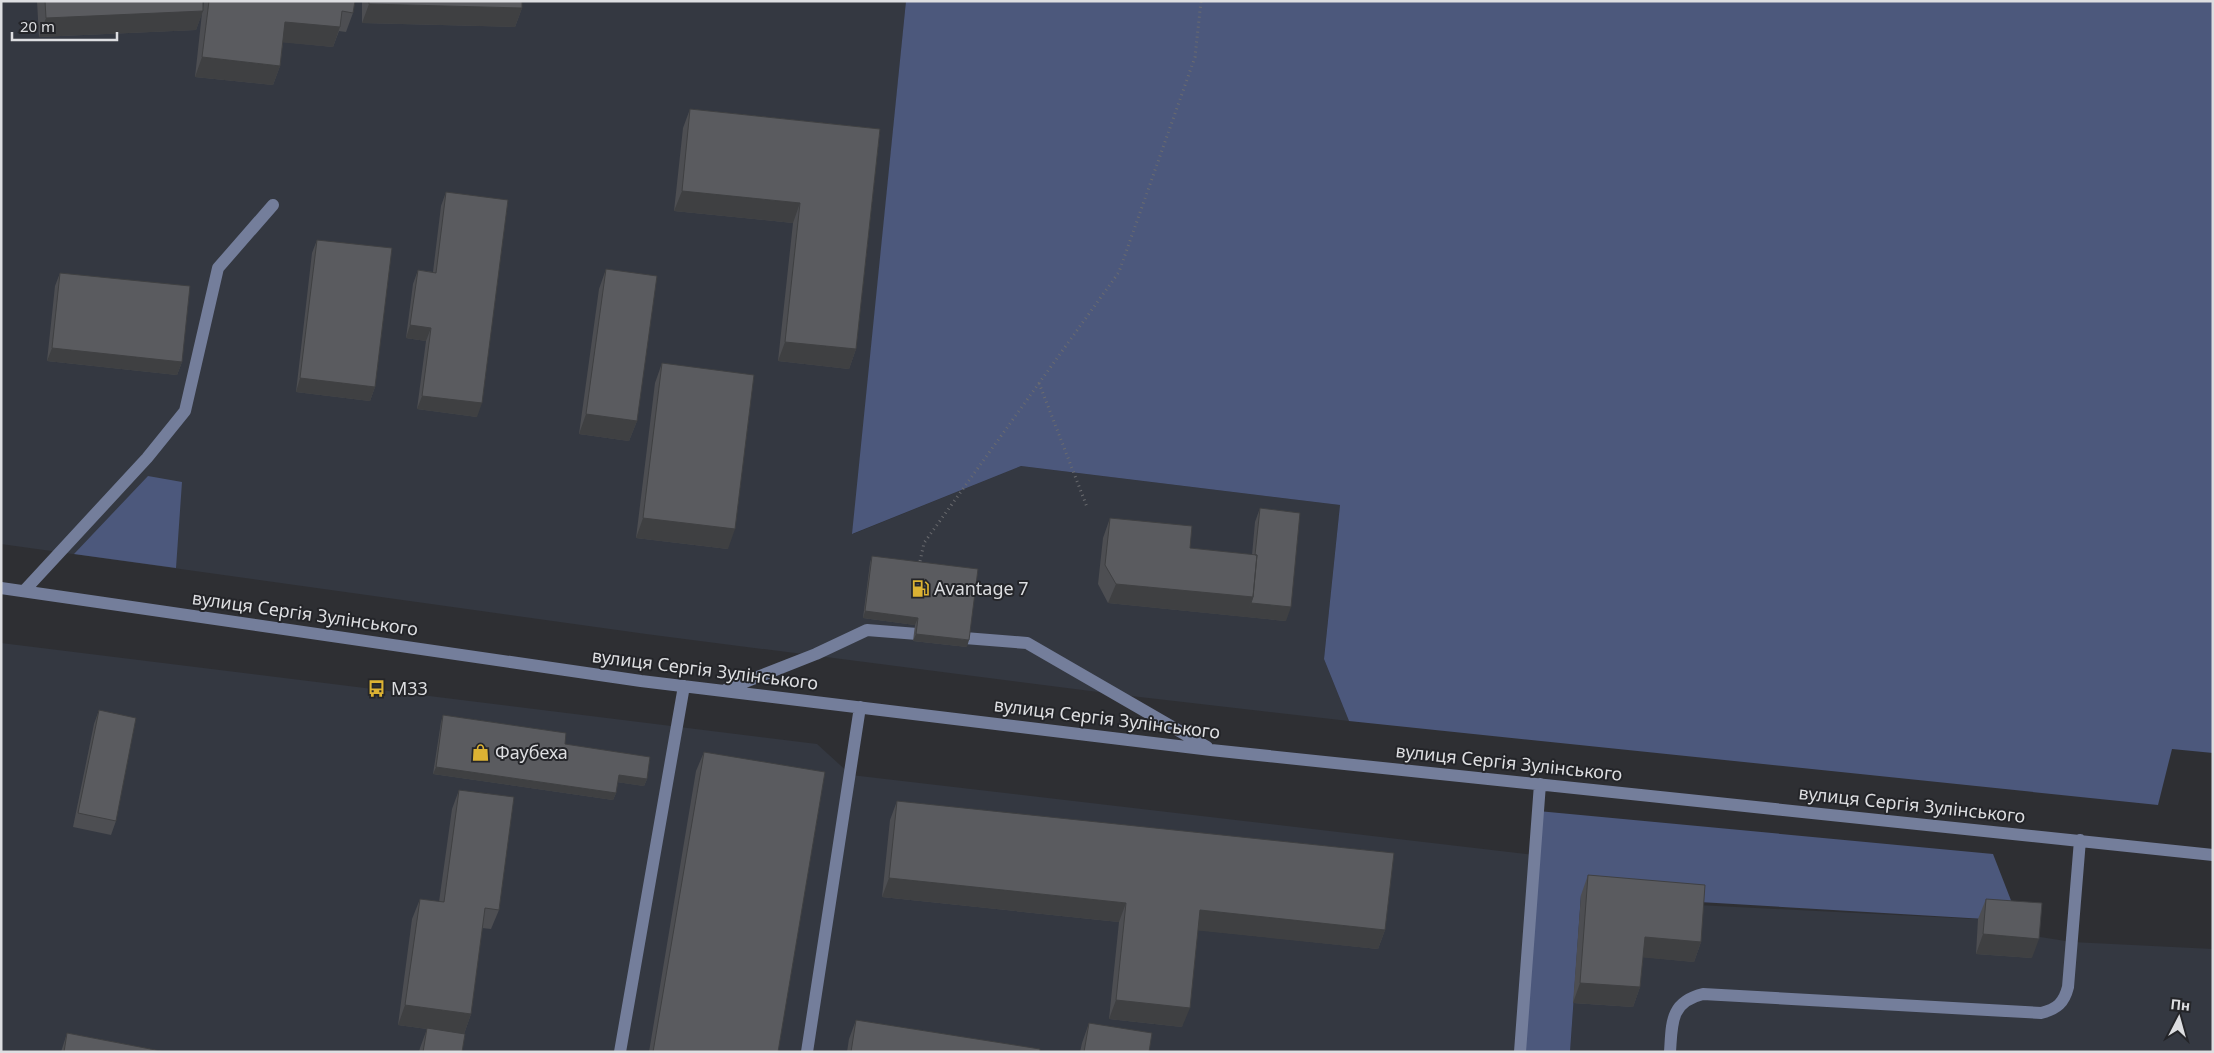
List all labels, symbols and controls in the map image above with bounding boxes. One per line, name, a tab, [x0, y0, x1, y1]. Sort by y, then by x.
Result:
scale bar	[12, 10, 118, 42]
text: 20 m	[20, 16, 55, 36]
place label: Avantage 7	[934, 576, 1029, 600]
fuel station icon: Avantage 7	[910, 579, 930, 599]
street label: вулиця Сергія Зулінського	[191, 585, 420, 641]
street label: вулиця Сергія Зулінського	[591, 643, 820, 695]
place label: М33	[391, 676, 428, 700]
bus stop icon: М33	[367, 679, 387, 699]
street label: вулиця Сергія Зулінського	[993, 692, 1222, 744]
street label: вулиця Сергія Зулінського	[1395, 738, 1624, 786]
place label: Фаубеха	[495, 740, 568, 764]
shop icon: Фаубеха	[471, 743, 491, 763]
street label: вулиця Сергія Зулінського	[1798, 780, 2027, 828]
north arrow	[2154, 993, 2204, 1043]
text: Пн	[2170, 994, 2191, 1015]

